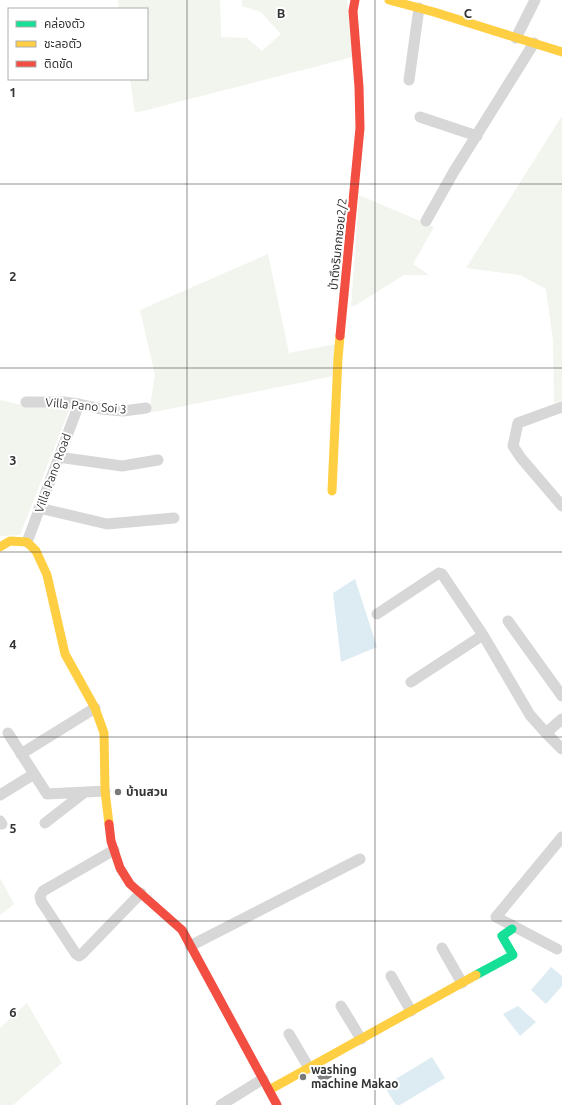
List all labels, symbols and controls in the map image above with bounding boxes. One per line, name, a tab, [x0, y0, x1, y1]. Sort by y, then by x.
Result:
text: B	[277, 6, 286, 20]
text: C	[464, 6, 473, 20]
legend	[8, 8, 148, 80]
text: คล่องตัว	[44, 17, 85, 30]
text: ชะลอตัว	[44, 37, 82, 50]
text: ติดขัด	[44, 57, 73, 70]
text: 1	[9, 85, 17, 99]
street label: ป่าตึงริมกกซอย2/2	[326, 197, 349, 291]
text: 2	[9, 269, 17, 283]
street label: Villa Pano Soi 3	[45, 395, 127, 416]
street label: Villa Pano Road	[32, 431, 73, 514]
text: 3	[9, 453, 17, 467]
text: 4	[9, 637, 17, 651]
place label: บ้านสวน	[126, 785, 168, 798]
marker: บ้านสวน	[113, 787, 123, 797]
text: 5	[9, 821, 17, 835]
text: 6	[9, 1005, 17, 1019]
place label: washing machine Makao	[311, 1063, 398, 1090]
marker: washing machine Makao	[298, 1072, 308, 1082]

